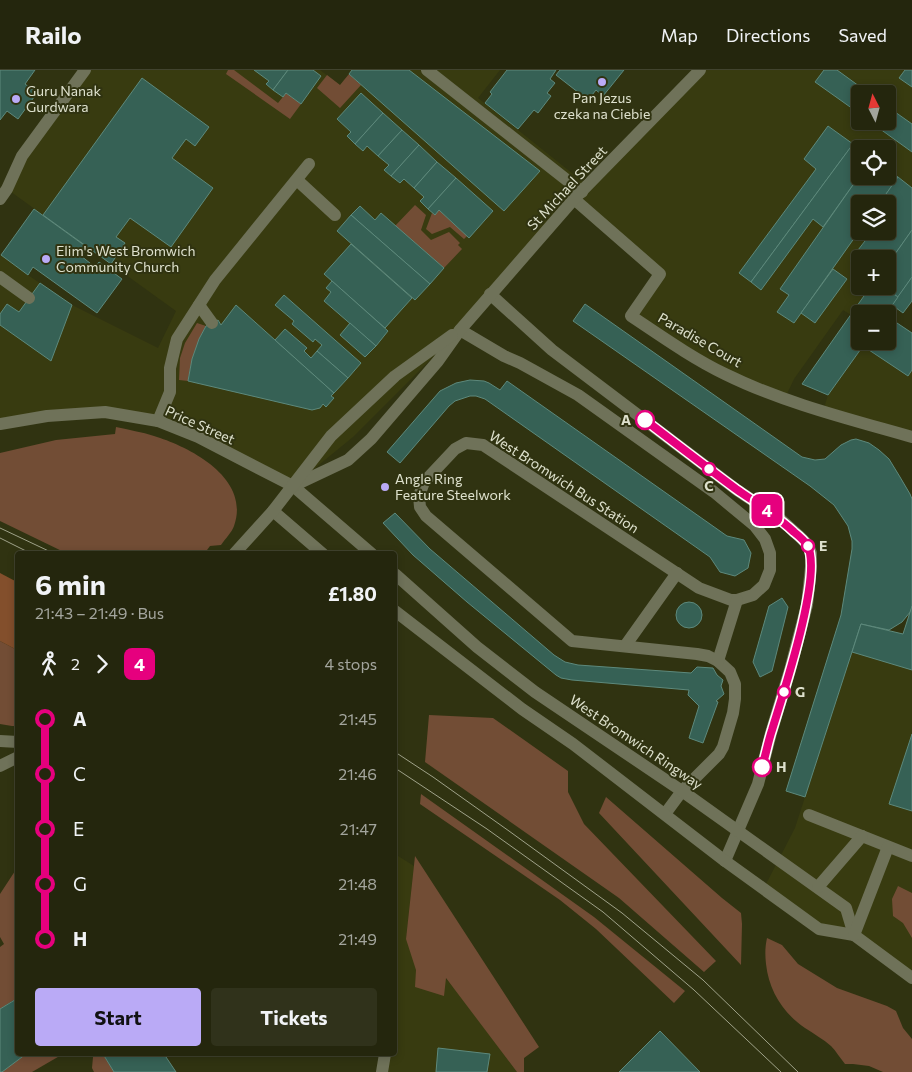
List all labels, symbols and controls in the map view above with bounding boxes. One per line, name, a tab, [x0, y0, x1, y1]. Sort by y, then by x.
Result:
text: Railo	[25, 20, 82, 49]
text: Map	[661, 24, 698, 46]
text: Directions	[726, 24, 810, 46]
text: Saved	[838, 24, 887, 46]
marker: Pan Jezus czeka na Ciebie	[596, 76, 608, 88]
place label: Guru Nanak Gurdwara	[26, 82, 101, 115]
north arrow	[851, 85, 896, 130]
map controls	[851, 85, 896, 350]
place label: Pan Jezus czeka na Ciebie	[554, 89, 650, 122]
marker: Guru Nanak Gurdwara	[10, 93, 22, 105]
button: locate	[851, 140, 896, 185]
street label: St Michael Street	[523, 142, 610, 233]
button: layers	[851, 195, 896, 240]
place label: Elim's West Bromwich Community Church	[56, 242, 196, 275]
button: +	[851, 250, 896, 295]
marker: Elim's West Bromwich Community Church	[40, 253, 52, 265]
button: −	[851, 305, 896, 350]
street label: Paradise Court	[655, 309, 745, 371]
street label: Price Street	[163, 402, 238, 448]
marker: A	[635, 410, 655, 430]
place label: A	[621, 411, 631, 428]
street label: West Bromwich Bus Station	[486, 427, 642, 536]
marker: C	[702, 462, 716, 476]
place label: Angle Ring Feature Steelwork	[395, 470, 511, 503]
place label: C	[704, 477, 714, 494]
marker: Angle Ring Feature Steelwork	[379, 481, 391, 493]
line badge: 4	[751, 494, 783, 526]
text: 4	[761, 499, 773, 521]
place label: E	[819, 537, 827, 554]
marker: E	[801, 539, 815, 553]
text: 6 min	[35, 567, 106, 601]
text: £1.80	[328, 582, 377, 605]
text: 21:43 – 21:49 · Bus	[35, 603, 164, 622]
icon: walk	[35, 650, 63, 678]
icon: forward	[88, 650, 116, 678]
text: 4	[134, 653, 145, 675]
text: 2	[71, 654, 80, 673]
text: 4 stops	[325, 654, 377, 673]
place label: G	[795, 683, 805, 700]
marker: G	[777, 685, 791, 699]
street label: West Bromwich Ringway	[567, 691, 706, 792]
text: A	[73, 707, 87, 730]
text: 21:45	[339, 709, 377, 728]
marker: H	[752, 757, 772, 777]
place label: H	[776, 758, 787, 775]
text: C	[73, 762, 86, 785]
text: 21:46	[338, 764, 377, 783]
text: E	[73, 817, 84, 840]
text: 21:47	[340, 819, 377, 838]
text: G	[73, 872, 87, 895]
text: 21:48	[338, 874, 377, 893]
text: H	[73, 927, 87, 950]
text: 21:49	[338, 929, 377, 948]
button: Start	[35, 988, 201, 1046]
button: Tickets	[211, 988, 377, 1046]

